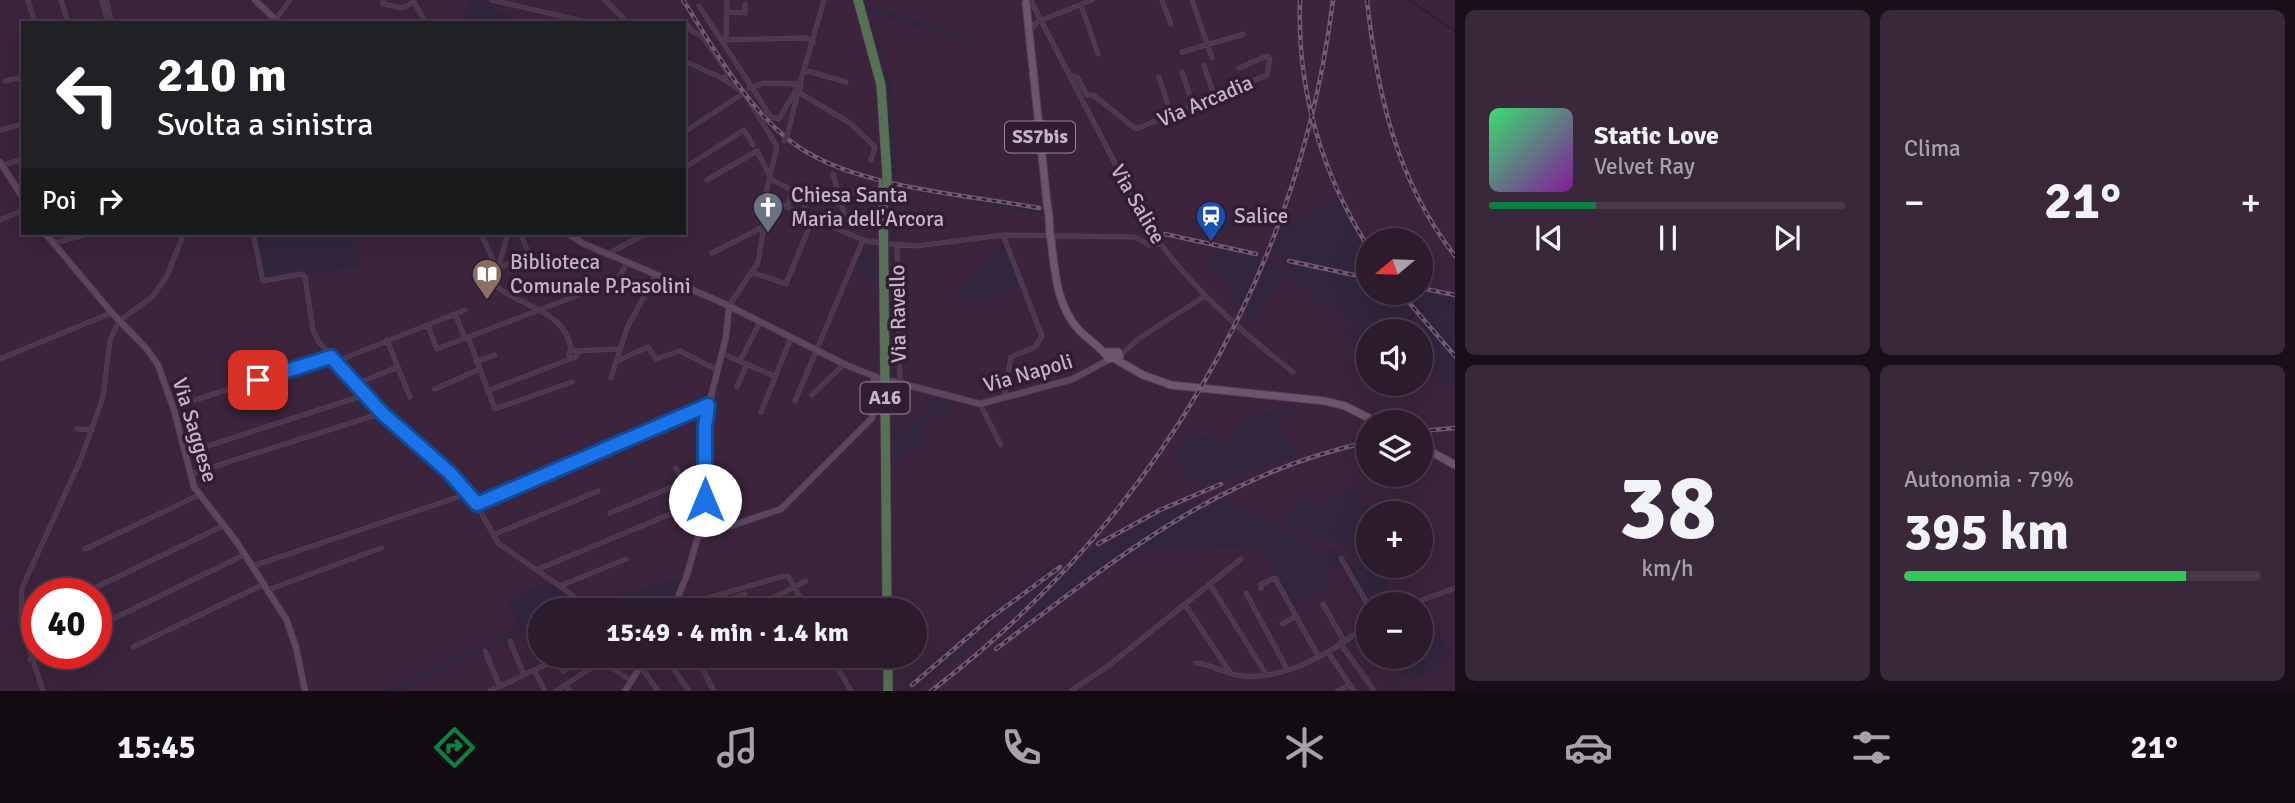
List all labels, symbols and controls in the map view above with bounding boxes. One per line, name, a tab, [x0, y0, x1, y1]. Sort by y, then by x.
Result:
text: 210 m	[157, 45, 287, 105]
icon: left	[42, 49, 133, 140]
street label: Via Arcadia	[1153, 69, 1257, 133]
text: Svolta a sinistra	[157, 105, 373, 144]
text: Static Love	[1594, 120, 1719, 152]
road number: SS7bis	[1005, 122, 1075, 153]
text: Clima	[1904, 134, 1961, 163]
text: Velvet Ray	[1594, 152, 1695, 181]
street label: Via Salice	[1105, 160, 1171, 248]
text: 21°	[2044, 169, 2121, 233]
text: −	[1904, 179, 1925, 226]
text: +	[2240, 179, 2261, 226]
icon: right	[91, 182, 129, 220]
place label: Chiesa Santa Maria dell'Arcora	[791, 182, 944, 232]
text: Poi	[42, 185, 77, 217]
church icon: Chiesa Santa Maria dell'Arcora	[751, 190, 785, 234]
station icon: Salice	[1194, 199, 1228, 243]
place label: Salice	[1234, 203, 1288, 229]
icon: previous	[1530, 219, 1568, 257]
icon: pause	[1649, 219, 1687, 257]
icon: next	[1768, 219, 1806, 257]
north arrow	[1356, 228, 1433, 304]
map controls	[1356, 228, 1433, 669]
place label: Biblioteca Comunale P.Pasolini	[510, 249, 691, 299]
library icon: Biblioteca Comunale P.Pasolini	[470, 257, 504, 301]
street label: Via Ravello	[884, 265, 912, 363]
button: sound	[1356, 319, 1433, 396]
street label: Via Napoli	[980, 348, 1076, 398]
pin	[228, 350, 288, 410]
icon: arrive	[239, 361, 277, 399]
street label: Via Saggese	[167, 375, 223, 485]
road number: A16	[860, 382, 910, 414]
button: layers	[1356, 410, 1433, 487]
text: 38	[1618, 452, 1717, 565]
position arrow	[668, 463, 742, 537]
text: Autonomia · 79%	[1904, 465, 2074, 494]
text: 395 km	[1904, 500, 2069, 564]
button: +	[1356, 501, 1433, 578]
text: km/h	[1641, 554, 1694, 583]
speed limit sign: 40	[21, 578, 112, 669]
button: −	[1356, 592, 1433, 669]
text: 15:49 · 4 min · 1.4 km	[606, 617, 849, 649]
icon: directions	[430, 723, 479, 772]
icon: music	[713, 723, 762, 772]
icon: phone	[997, 723, 1046, 772]
icon: climate	[1280, 723, 1329, 772]
icon: car	[1564, 723, 1613, 772]
icon: filters	[1847, 723, 1896, 772]
text: 15:45	[117, 728, 196, 767]
text: 21°	[2130, 728, 2178, 767]

